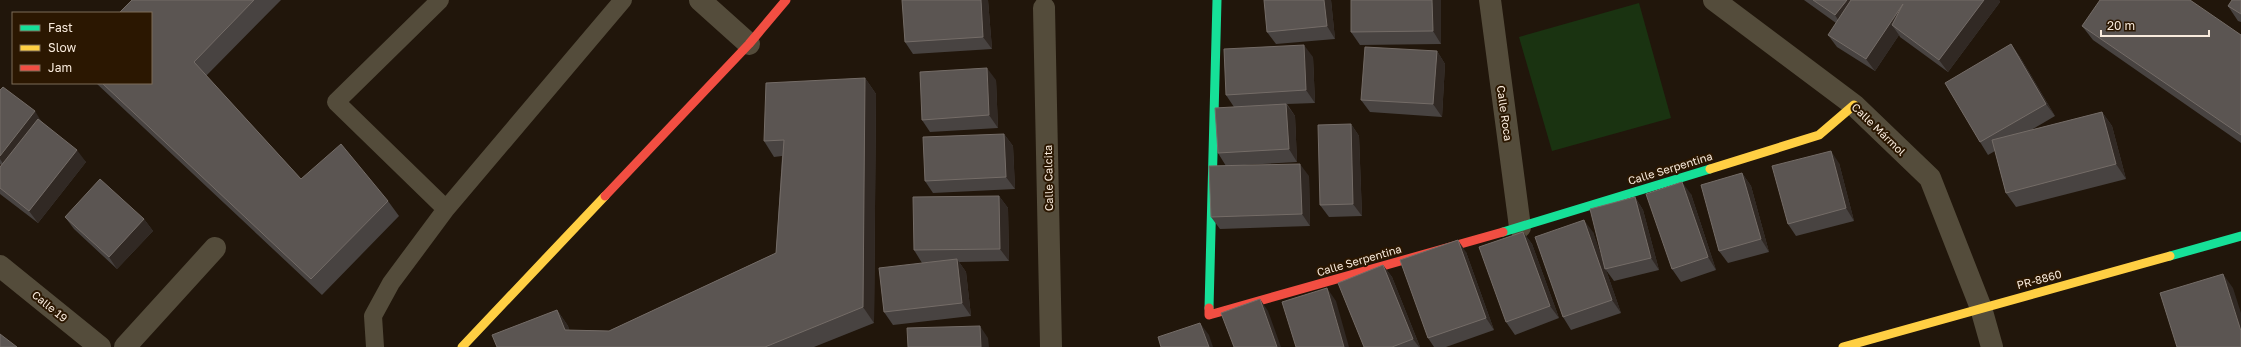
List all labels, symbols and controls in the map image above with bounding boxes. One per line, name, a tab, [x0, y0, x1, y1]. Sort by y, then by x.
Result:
legend	[12, 12, 152, 84]
scale bar	[2101, 12, 2209, 38]
text: 20 m	[2107, 18, 2135, 33]
text: Fast	[48, 20, 73, 35]
text: Slow	[48, 40, 76, 55]
text: Jam	[48, 60, 72, 75]
street label: Calle Roca	[1495, 84, 1515, 142]
street label: Calle Mármol	[1849, 100, 1909, 158]
street label: Calle Calcita	[1041, 145, 1055, 211]
street label: Calle Serpentina	[1626, 149, 1714, 187]
street label: Calle Serpentina	[1315, 242, 1403, 278]
street label: PR-8860	[2015, 267, 2063, 291]
street label: Calle 19	[30, 288, 70, 324]

